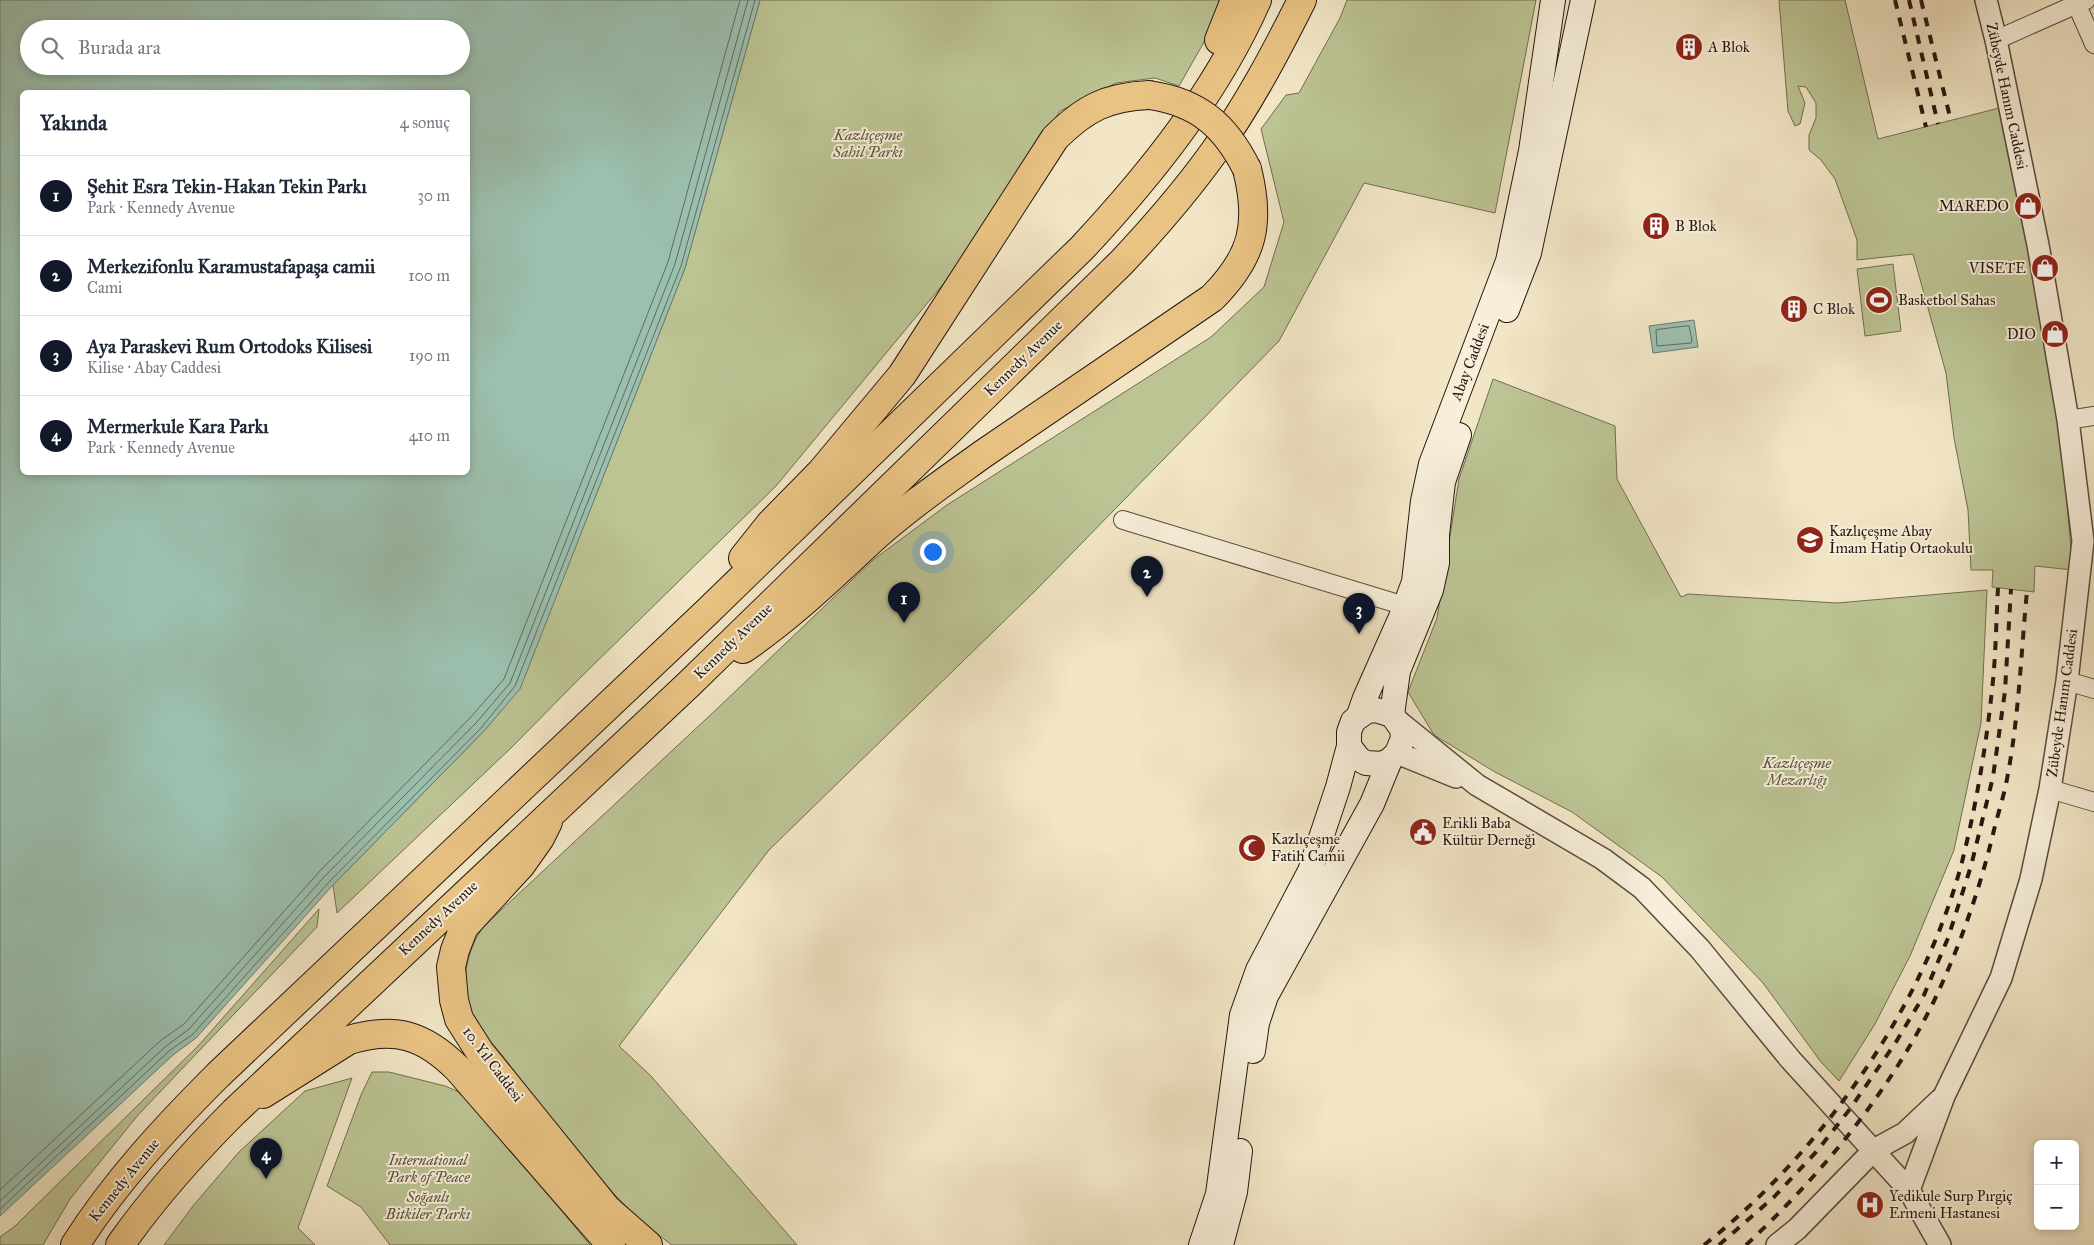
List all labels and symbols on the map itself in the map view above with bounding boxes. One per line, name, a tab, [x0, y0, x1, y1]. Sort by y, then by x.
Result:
street label: Zübeyde Hanım Caddesi	[1983, 21, 2031, 171]
building icon: A Blok	[1674, 32, 1704, 62]
place label: A Blok	[1707, 38, 1750, 56]
park label: Kazlıçeşme Sahil Parkı	[832, 126, 904, 161]
shop icon: MAREDO	[2013, 191, 2043, 221]
place label: MAREDO	[1939, 197, 2009, 215]
building icon: B Blok	[1641, 211, 1671, 241]
place label: B Blok	[1675, 217, 1717, 235]
shop icon: VISETE	[2030, 253, 2060, 283]
place label: VISETE	[1968, 259, 2026, 277]
sports icon: Basketbol Sahas	[1864, 285, 1894, 315]
place label: Basketbol Sahas	[1898, 291, 1995, 309]
building icon: C Blok	[1779, 294, 1809, 324]
place label: C Blok	[1813, 300, 1855, 318]
street label: Kennedy Avenue	[980, 316, 1066, 400]
shop icon: DIO	[2040, 319, 2070, 349]
street label: Abay Caddesi	[1447, 321, 1493, 404]
place label: DIO	[2007, 325, 2036, 343]
place label: Kazlıçeşme Abay İmam Hatip Ortaokulu	[1829, 522, 1973, 557]
school or university icon: Kazlıçeşme Abay İmam Hatip Ortaokulu	[1795, 525, 1825, 555]
your location	[920, 539, 946, 565]
pin: 2	[1131, 556, 1163, 597]
pin: 1	[888, 582, 920, 623]
pin: 3	[1343, 593, 1375, 634]
street label: Kennedy Avenue	[690, 599, 776, 683]
street label: Zübeyde Hanım Caddesi	[2043, 628, 2081, 778]
park label: Kazlıçeşme Mezarlığı	[1762, 754, 1832, 789]
place label: Erikli Baba Kültür Derneği	[1442, 814, 1536, 849]
public building icon: Erikli Baba Kültür Derneği	[1408, 817, 1438, 847]
place label: Kazlıçeşme Fatih Camii	[1271, 830, 1345, 865]
mosque icon: Kazlıçeşme Fatih Camii	[1237, 833, 1267, 863]
street label: Kennedy Avenue	[395, 877, 481, 959]
street label: 10. Yıl Caddesi	[459, 1023, 527, 1105]
street label: Kennedy Avenue	[85, 1135, 163, 1225]
pin: 4	[250, 1138, 282, 1179]
park label: International Park of Peace	[386, 1151, 470, 1186]
place label: Yedikule Surp Pırgiç Ermeni Hastanesi	[1889, 1187, 2013, 1222]
park label: Soğanlı Bitkiler Parkı	[385, 1188, 471, 1223]
hospital icon: Yedikule Surp Pırgiç Ermeni Hastanesi	[1855, 1190, 1885, 1220]

